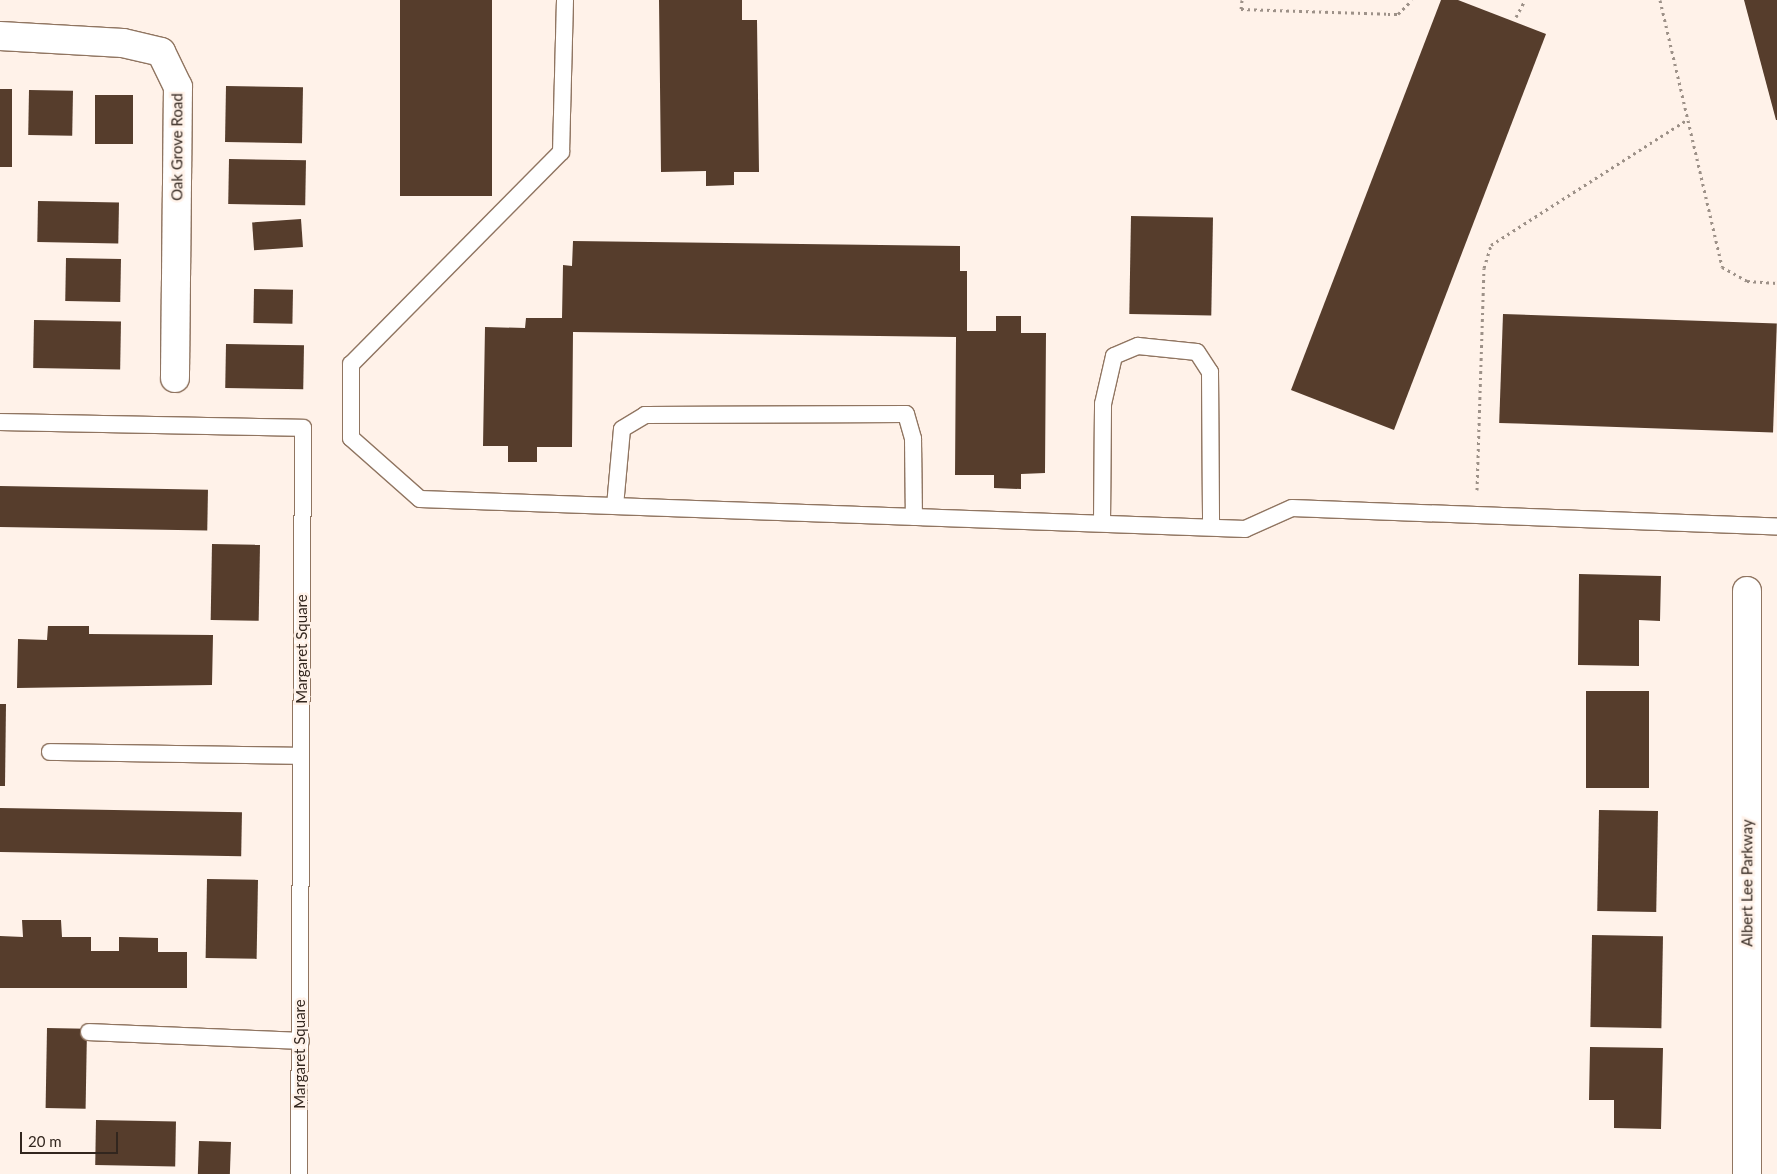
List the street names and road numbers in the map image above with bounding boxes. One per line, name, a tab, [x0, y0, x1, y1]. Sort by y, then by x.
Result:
street label: Oak Grove Road	[168, 93, 186, 201]
street label: Margaret Square	[293, 594, 311, 704]
street label: Albert Lee Parkway	[1738, 819, 1756, 947]
street label: Margaret Square	[291, 999, 309, 1109]

